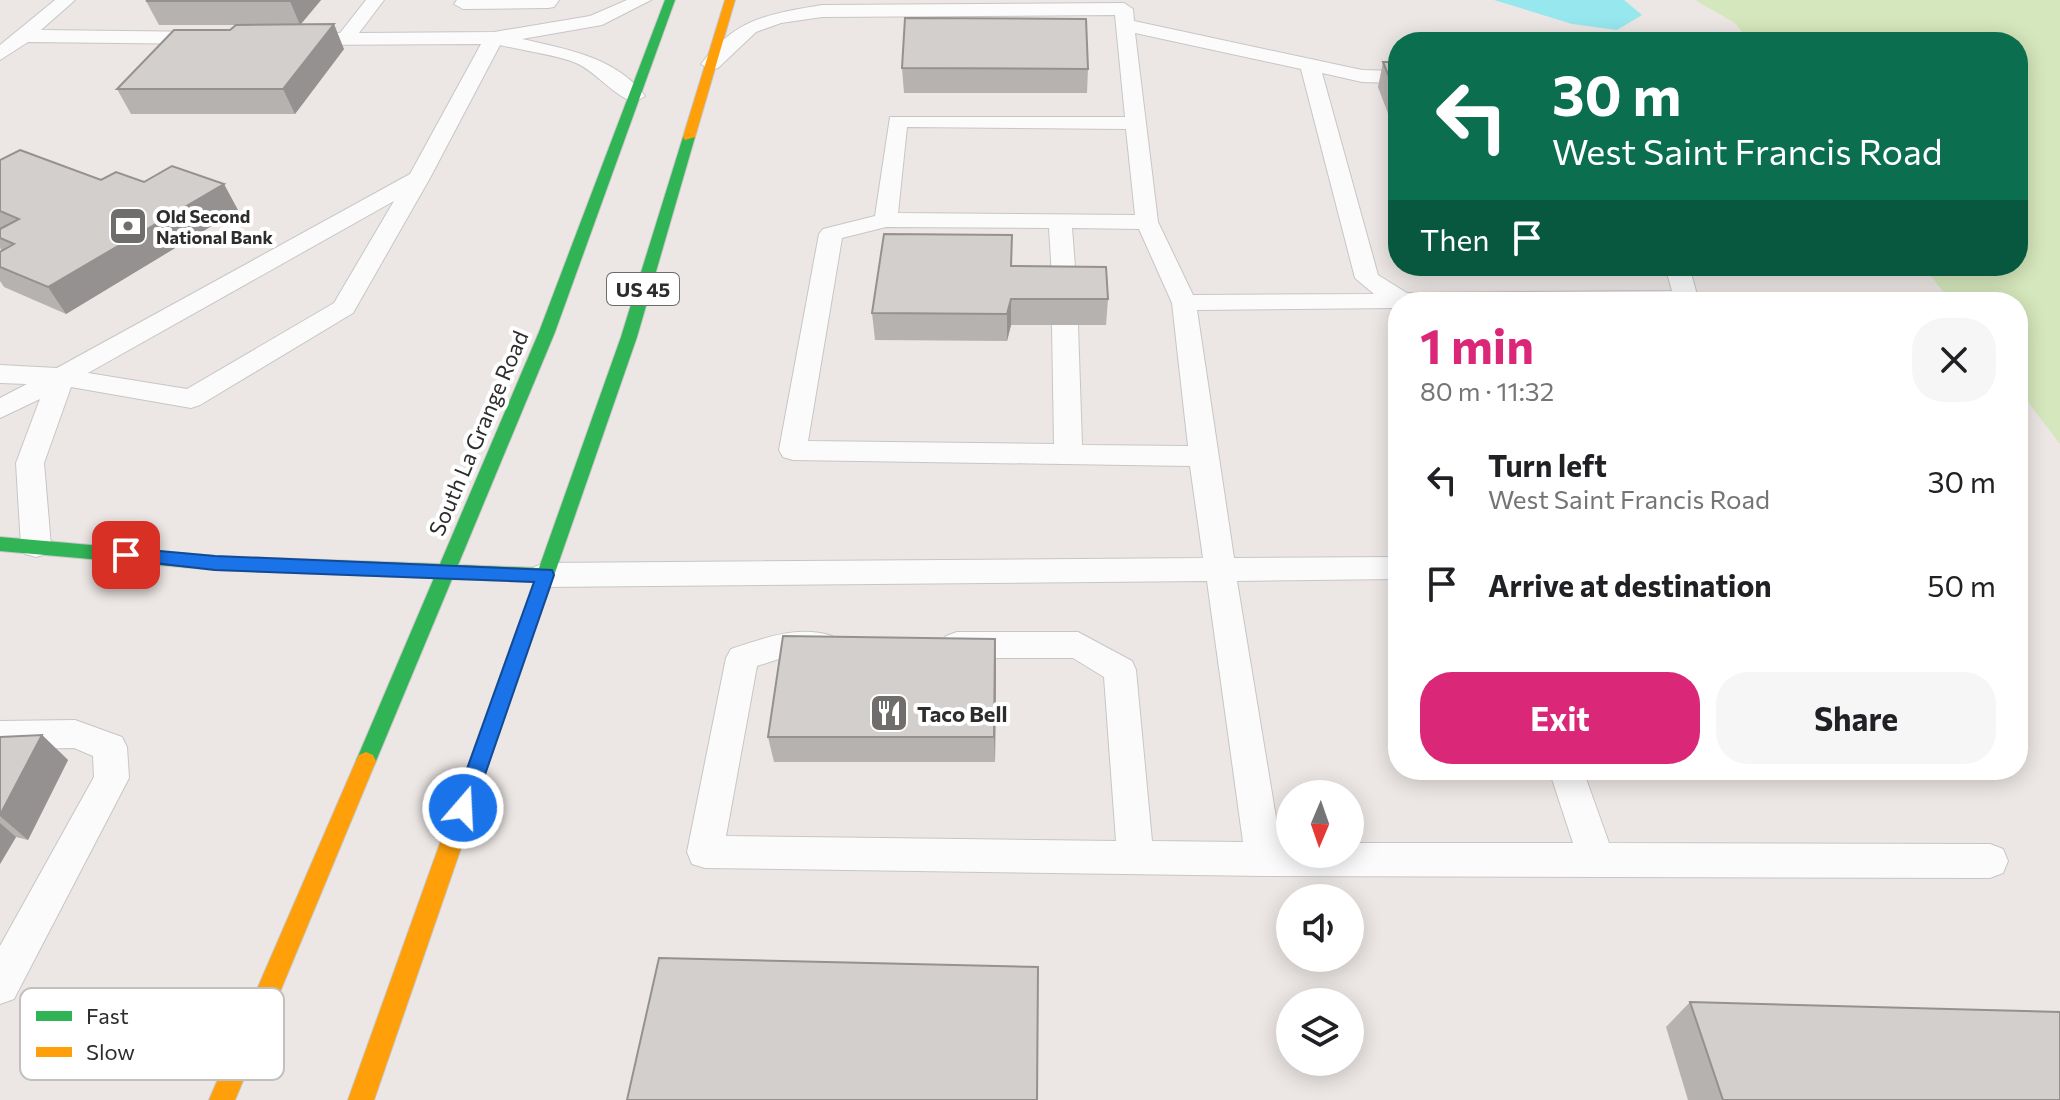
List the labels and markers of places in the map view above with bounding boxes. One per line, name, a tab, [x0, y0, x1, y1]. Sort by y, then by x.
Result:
bank icon: Old Second National Bank	[107, 205, 149, 247]
place label: Old Second National Bank	[156, 205, 273, 248]
pin	[92, 521, 160, 589]
restaurant icon: Taco Bell	[868, 692, 910, 734]
place label: Taco Bell	[917, 700, 1007, 727]

